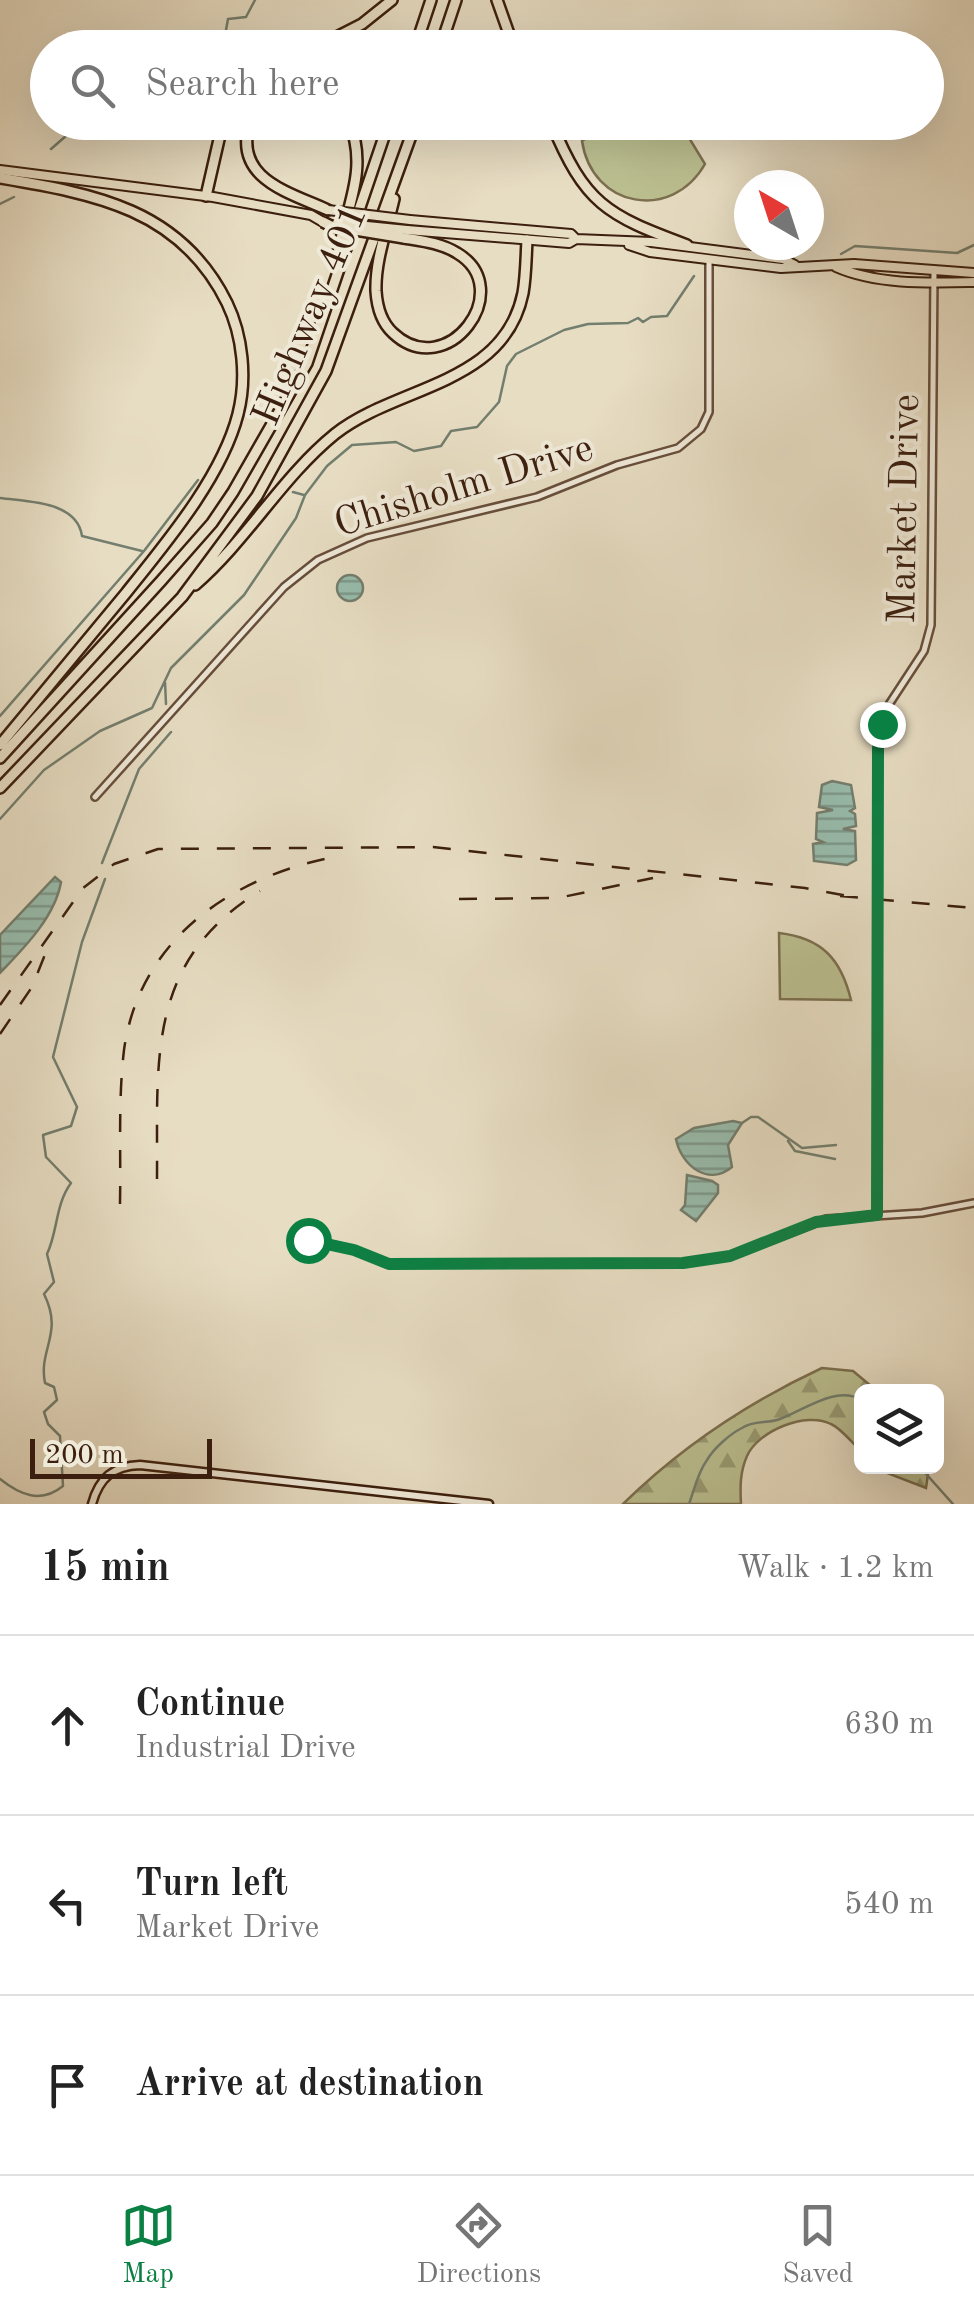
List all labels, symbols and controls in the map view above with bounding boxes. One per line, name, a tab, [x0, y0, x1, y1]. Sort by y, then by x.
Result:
search box	[30, 30, 944, 140]
icon: search	[65, 58, 120, 113]
text: Search here	[145, 66, 340, 104]
north arrow	[734, 170, 824, 260]
street label: Highway 401	[247, 199, 376, 432]
street label: Market Drive	[884, 394, 928, 624]
street label: Chisholm Drive	[330, 429, 598, 546]
route end	[860, 702, 906, 748]
route start	[286, 1218, 332, 1264]
map controls	[854, 1384, 944, 1474]
button: layers	[854, 1384, 944, 1474]
scale bar	[30, 1434, 212, 1478]
text: 200 m	[45, 1442, 124, 1470]
text: 15 min	[40, 1548, 170, 1590]
text: Walk · 1.2 km	[737, 1553, 934, 1585]
text: Continue	[135, 1686, 285, 1724]
icon: ahead	[40, 1698, 95, 1753]
text: 630 m	[844, 1709, 934, 1741]
text: Industrial Drive	[135, 1733, 356, 1765]
text: Turn left	[135, 1866, 288, 1904]
icon: left	[40, 1878, 95, 1933]
text: 540 m	[844, 1889, 934, 1921]
text: Market Drive	[135, 1913, 319, 1945]
icon: arrive	[40, 2058, 95, 2113]
text: Arrive at destination	[135, 2066, 484, 2104]
tab: Map	[121, 2198, 176, 2293]
tab: Directions	[417, 2198, 541, 2293]
tab: Saved	[782, 2198, 853, 2293]

